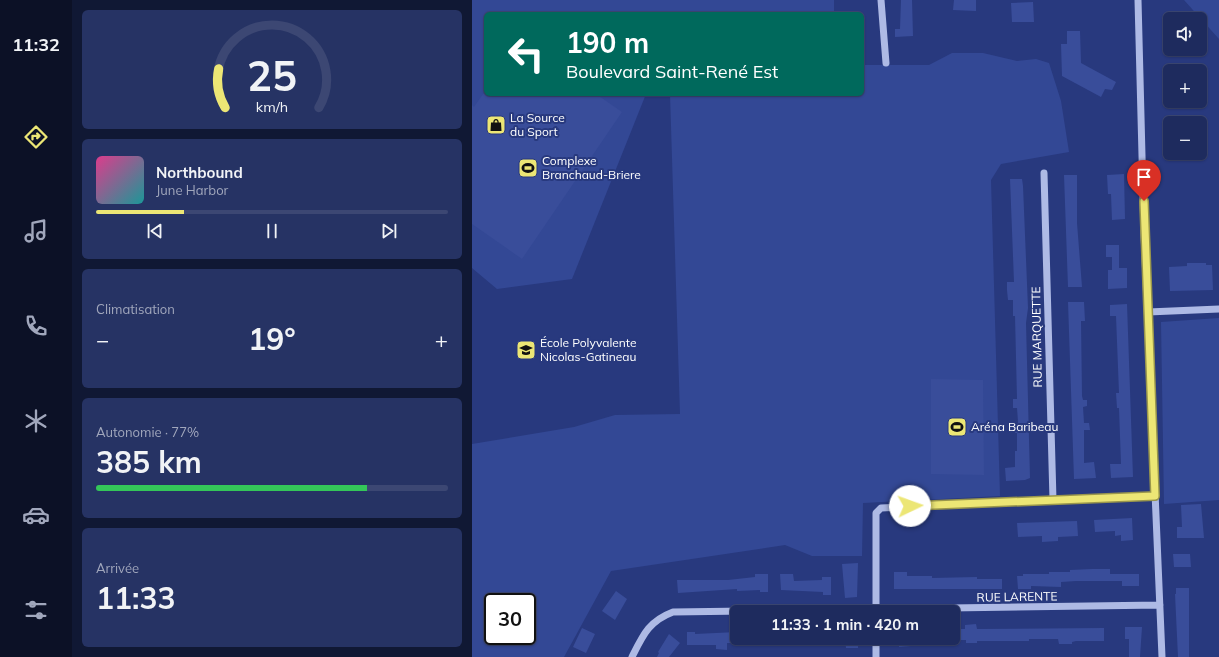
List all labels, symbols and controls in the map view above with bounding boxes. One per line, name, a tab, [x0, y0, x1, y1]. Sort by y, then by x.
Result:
map controls	[1163, 12, 1207, 160]
button: sound	[1163, 12, 1207, 56]
text: 190 m	[566, 25, 649, 60]
icon: left	[500, 28, 552, 80]
text: 11:32	[12, 33, 60, 56]
text: 25	[247, 49, 297, 101]
text: Boulevard Saint-René Est	[566, 60, 778, 83]
button: +	[1163, 64, 1207, 108]
text: km/h	[256, 97, 288, 115]
place label: La Source du Sport	[510, 110, 565, 139]
shop icon: La Source du Sport	[485, 114, 507, 136]
button: −	[1163, 116, 1207, 160]
icon: directions	[22, 123, 50, 151]
place label: Complexe Branchaud-Briere	[542, 153, 641, 182]
sports icon: Complexe Branchaud-Briere	[517, 157, 539, 179]
pin	[1127, 160, 1161, 201]
text: Northbound	[156, 163, 243, 182]
icon: arrive	[1133, 166, 1155, 188]
text: June Harbor	[156, 182, 228, 198]
icon: music	[22, 217, 50, 245]
icon: previous	[144, 220, 166, 242]
icon: pause	[261, 220, 283, 242]
icon: next	[378, 220, 400, 242]
street label: RUE MARQUETTE	[1028, 286, 1045, 388]
text: Climatisation	[96, 301, 175, 317]
icon: phone	[22, 312, 50, 340]
text: 19°	[248, 320, 296, 358]
text: −	[96, 326, 109, 354]
text: +	[435, 326, 448, 354]
place label: École Polyvalente Nicolas-Gatineau	[540, 335, 637, 364]
school or university icon: École Polyvalente Nicolas-Gatineau	[515, 339, 537, 361]
icon: climate	[22, 407, 50, 435]
sports icon: Aréna Baribeau	[946, 416, 968, 438]
place label: Aréna Baribeau	[971, 419, 1058, 434]
text: Autonomie · 77%	[96, 424, 199, 440]
text: 385 km	[96, 443, 202, 481]
position arrow	[889, 485, 931, 527]
icon: car	[22, 501, 50, 529]
text: Arrivée	[96, 560, 139, 576]
text: 11:33	[96, 579, 175, 617]
street label: RUE LARENTE	[976, 588, 1058, 605]
speed limit sign: 30	[484, 593, 536, 645]
icon: filters	[22, 596, 50, 624]
text: 11:33 · 1 min · 420 m	[771, 615, 919, 634]

